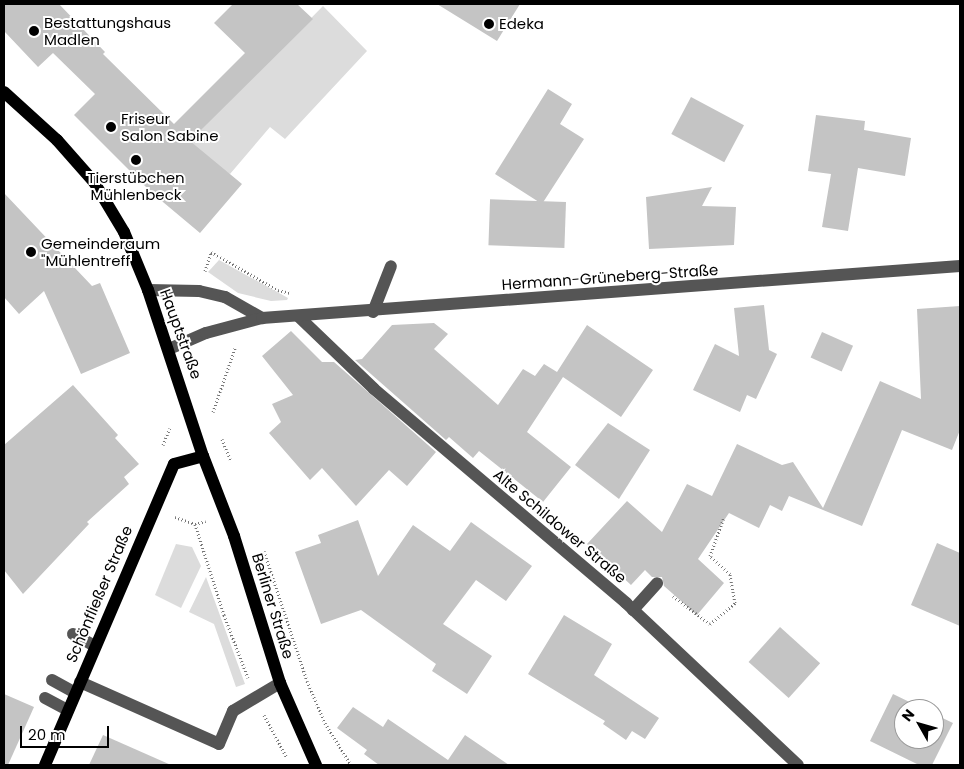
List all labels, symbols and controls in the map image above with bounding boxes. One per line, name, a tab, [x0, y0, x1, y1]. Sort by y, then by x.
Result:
place label: Bestattungshaus Madlen	[44, 13, 171, 48]
place label: Edeka	[499, 15, 544, 33]
marker: Edeka	[483, 18, 495, 30]
marker: Bestattungshaus Madlen	[28, 25, 40, 37]
place label: Friseur Salon Sabine	[121, 109, 219, 144]
marker: Friseur Salon Sabine	[105, 121, 117, 133]
marker: Tierstübchen Mühlenbeck	[130, 154, 142, 166]
place label: Tierstübchen Mühlenbeck	[87, 168, 185, 203]
place label: Gemeinderaum "Mühlentreff	[41, 234, 160, 269]
marker: Gemeinderaum "Mühlentreff	[25, 246, 37, 258]
street label: Hermann-Grüneberg-Straße	[501, 260, 719, 294]
street label: Hauptstraße	[156, 287, 206, 381]
street label: Alte Schildower Straße	[490, 465, 630, 587]
street label: Schönfließer Straße	[62, 523, 136, 665]
street label: Berliner Straße	[248, 551, 298, 661]
north arrow	[894, 699, 944, 749]
text: N	[897, 705, 919, 726]
scale bar	[22, 716, 111, 748]
text: 20 m	[28, 724, 66, 745]

